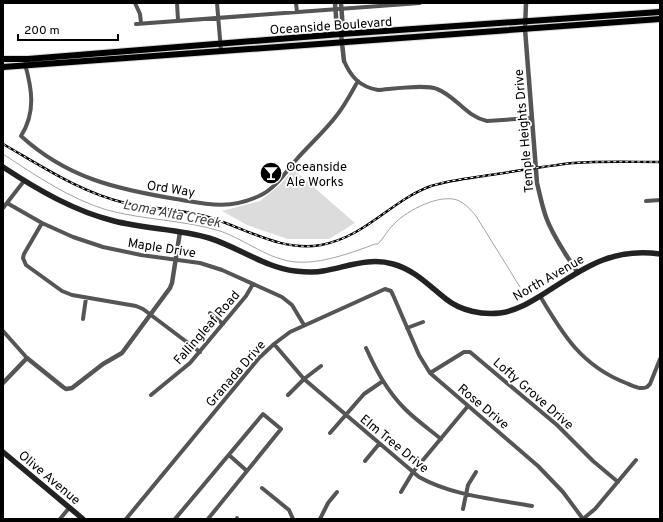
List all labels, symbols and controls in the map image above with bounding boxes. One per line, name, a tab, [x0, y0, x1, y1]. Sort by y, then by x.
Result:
street label: Oceanside Boulevard	[269, 15, 393, 39]
scale bar	[18, 16, 118, 42]
text: 200 m	[24, 23, 60, 39]
street label: Temple Heights Drive	[512, 68, 538, 193]
bar icon: Oceanside Ale Works	[258, 160, 284, 186]
place label: Oceanside Ale Works	[286, 160, 347, 191]
street label: Ord Way	[145, 178, 196, 202]
water label: Loma Alta Creek	[121, 197, 223, 232]
street label: Maple Drive	[127, 236, 197, 262]
street label: North Avenue	[511, 252, 587, 306]
street label: Fallingleaf Road	[171, 288, 244, 369]
street label: Granada Drive	[203, 338, 270, 411]
street label: Lofty Grove Drive	[489, 355, 576, 434]
street label: Rose Drive	[454, 381, 512, 434]
street label: Elm Tree Drive	[356, 412, 431, 477]
street label: Olive Avenue	[15, 448, 83, 509]

